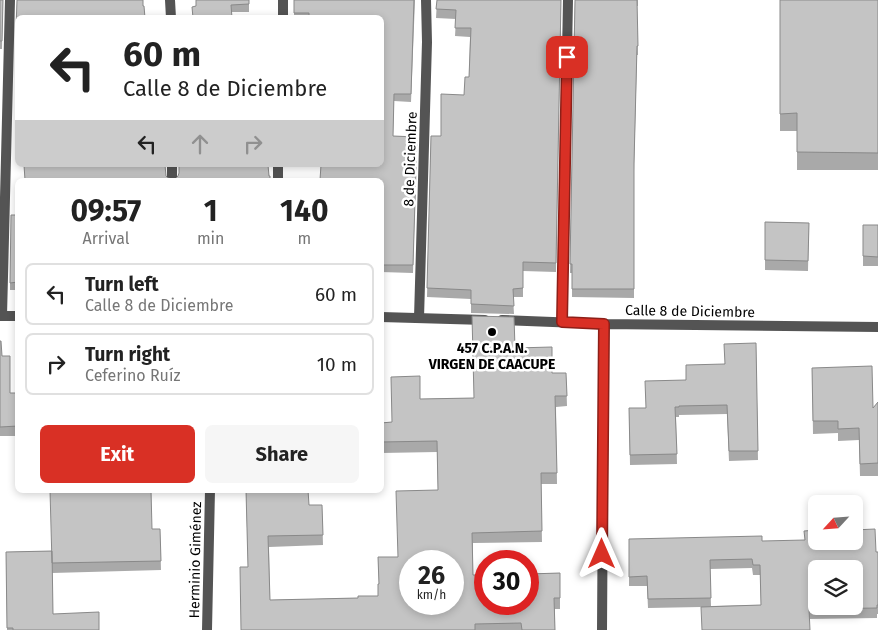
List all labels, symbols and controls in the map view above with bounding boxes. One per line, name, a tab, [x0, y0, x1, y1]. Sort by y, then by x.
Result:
text: 60 m	[123, 33, 201, 75]
icon: left	[40, 35, 105, 100]
pin	[546, 36, 588, 78]
icon: arrive	[553, 43, 581, 71]
text: Calle 8 de Diciembre	[123, 75, 327, 102]
street label: 8 de Diciembre	[400, 111, 421, 207]
icon: left	[133, 130, 161, 158]
icon: ahead	[186, 130, 214, 158]
icon: right	[239, 130, 267, 158]
text: 09:57	[71, 193, 141, 229]
text: 1	[204, 193, 218, 229]
text: 140	[280, 193, 328, 229]
text: Arrival	[82, 229, 129, 248]
text: min	[197, 229, 224, 248]
text: m	[297, 229, 311, 248]
text: Turn left	[85, 273, 159, 296]
icon: left	[42, 280, 70, 308]
text: 60 m	[315, 283, 357, 306]
text: Calle 8 de Diciembre	[85, 296, 234, 315]
street label: Calle 8 de Diciembre	[625, 302, 755, 321]
marker: 457 C.P.A.N. VIRGEN DE CAACUPE	[486, 326, 498, 338]
place label: 457 C.P.A.N. VIRGEN DE CAACUPE	[428, 340, 555, 373]
text: Turn right	[85, 343, 170, 366]
icon: right	[42, 350, 70, 378]
text: 10 m	[317, 353, 357, 376]
text: Ceferino Ruíz	[85, 366, 180, 385]
button: Exit	[40, 425, 195, 483]
button: Share	[205, 425, 359, 483]
north arrow	[808, 495, 862, 550]
map controls	[808, 495, 863, 615]
street label: Herminio Giménez	[186, 501, 205, 619]
position arrow	[575, 527, 627, 579]
speed limit sign: 30	[474, 550, 539, 615]
button: layers	[808, 560, 863, 615]
text: 26	[418, 561, 445, 591]
text: km/h	[417, 588, 446, 602]

